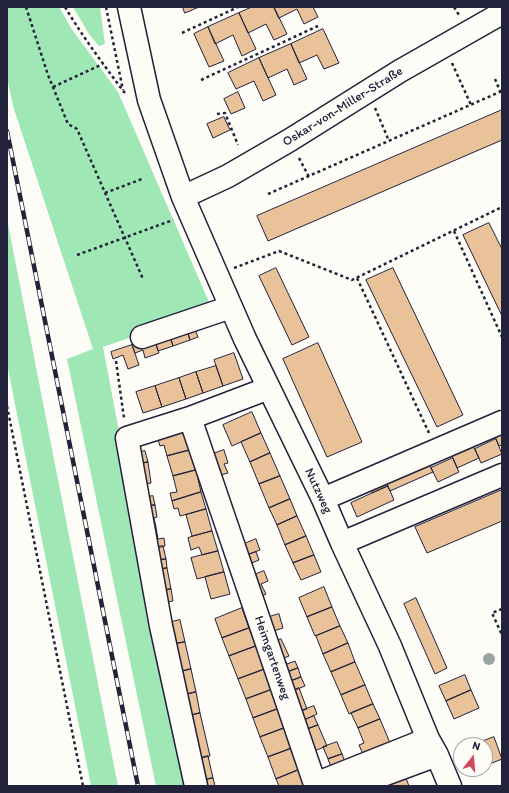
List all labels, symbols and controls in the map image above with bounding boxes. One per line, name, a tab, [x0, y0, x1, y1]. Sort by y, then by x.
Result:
street label: Oskar-von-Miller-Straße	[280, 64, 406, 150]
street label: Nutzweg	[301, 466, 335, 516]
street label: Heimgartenweg	[250, 614, 294, 702]
north arrow	[453, 737, 493, 777]
text: N	[471, 739, 482, 753]

